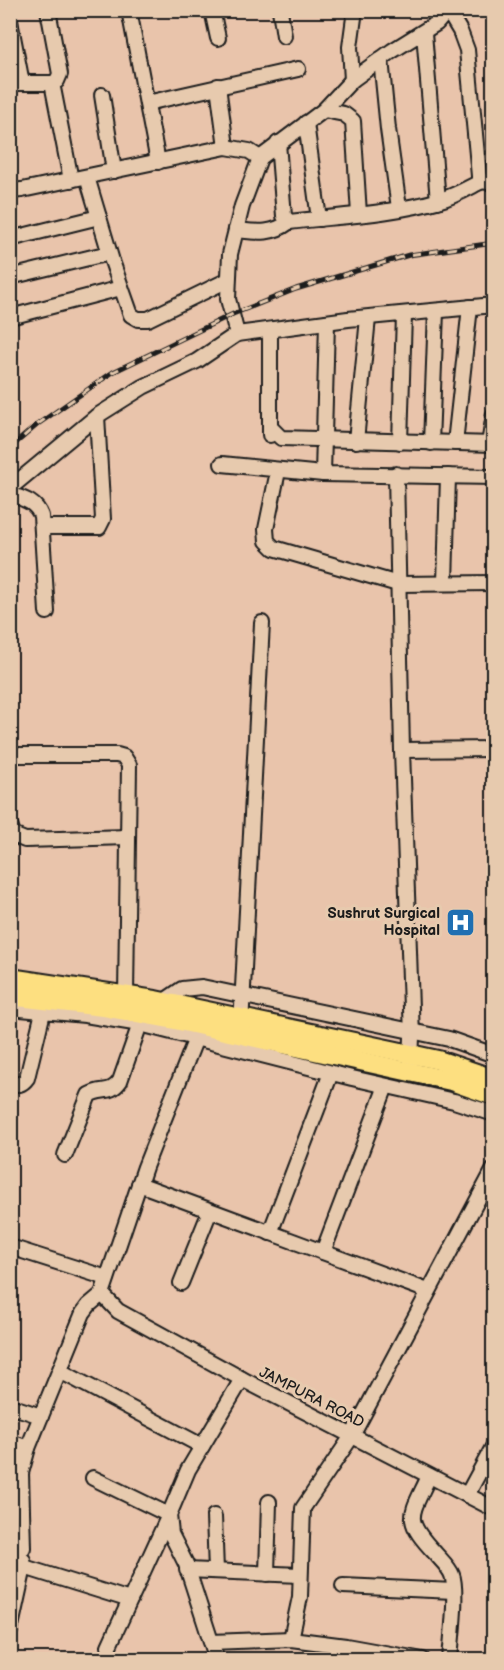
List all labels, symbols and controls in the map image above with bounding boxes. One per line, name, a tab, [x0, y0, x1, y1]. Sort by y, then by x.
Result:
place label: Sushrut Surgical Hospital	[328, 904, 440, 940]
hospital icon: Sushrut Surgical Hospital	[445, 906, 477, 938]
street label: JAMPURA ROAD	[256, 1363, 368, 1432]

